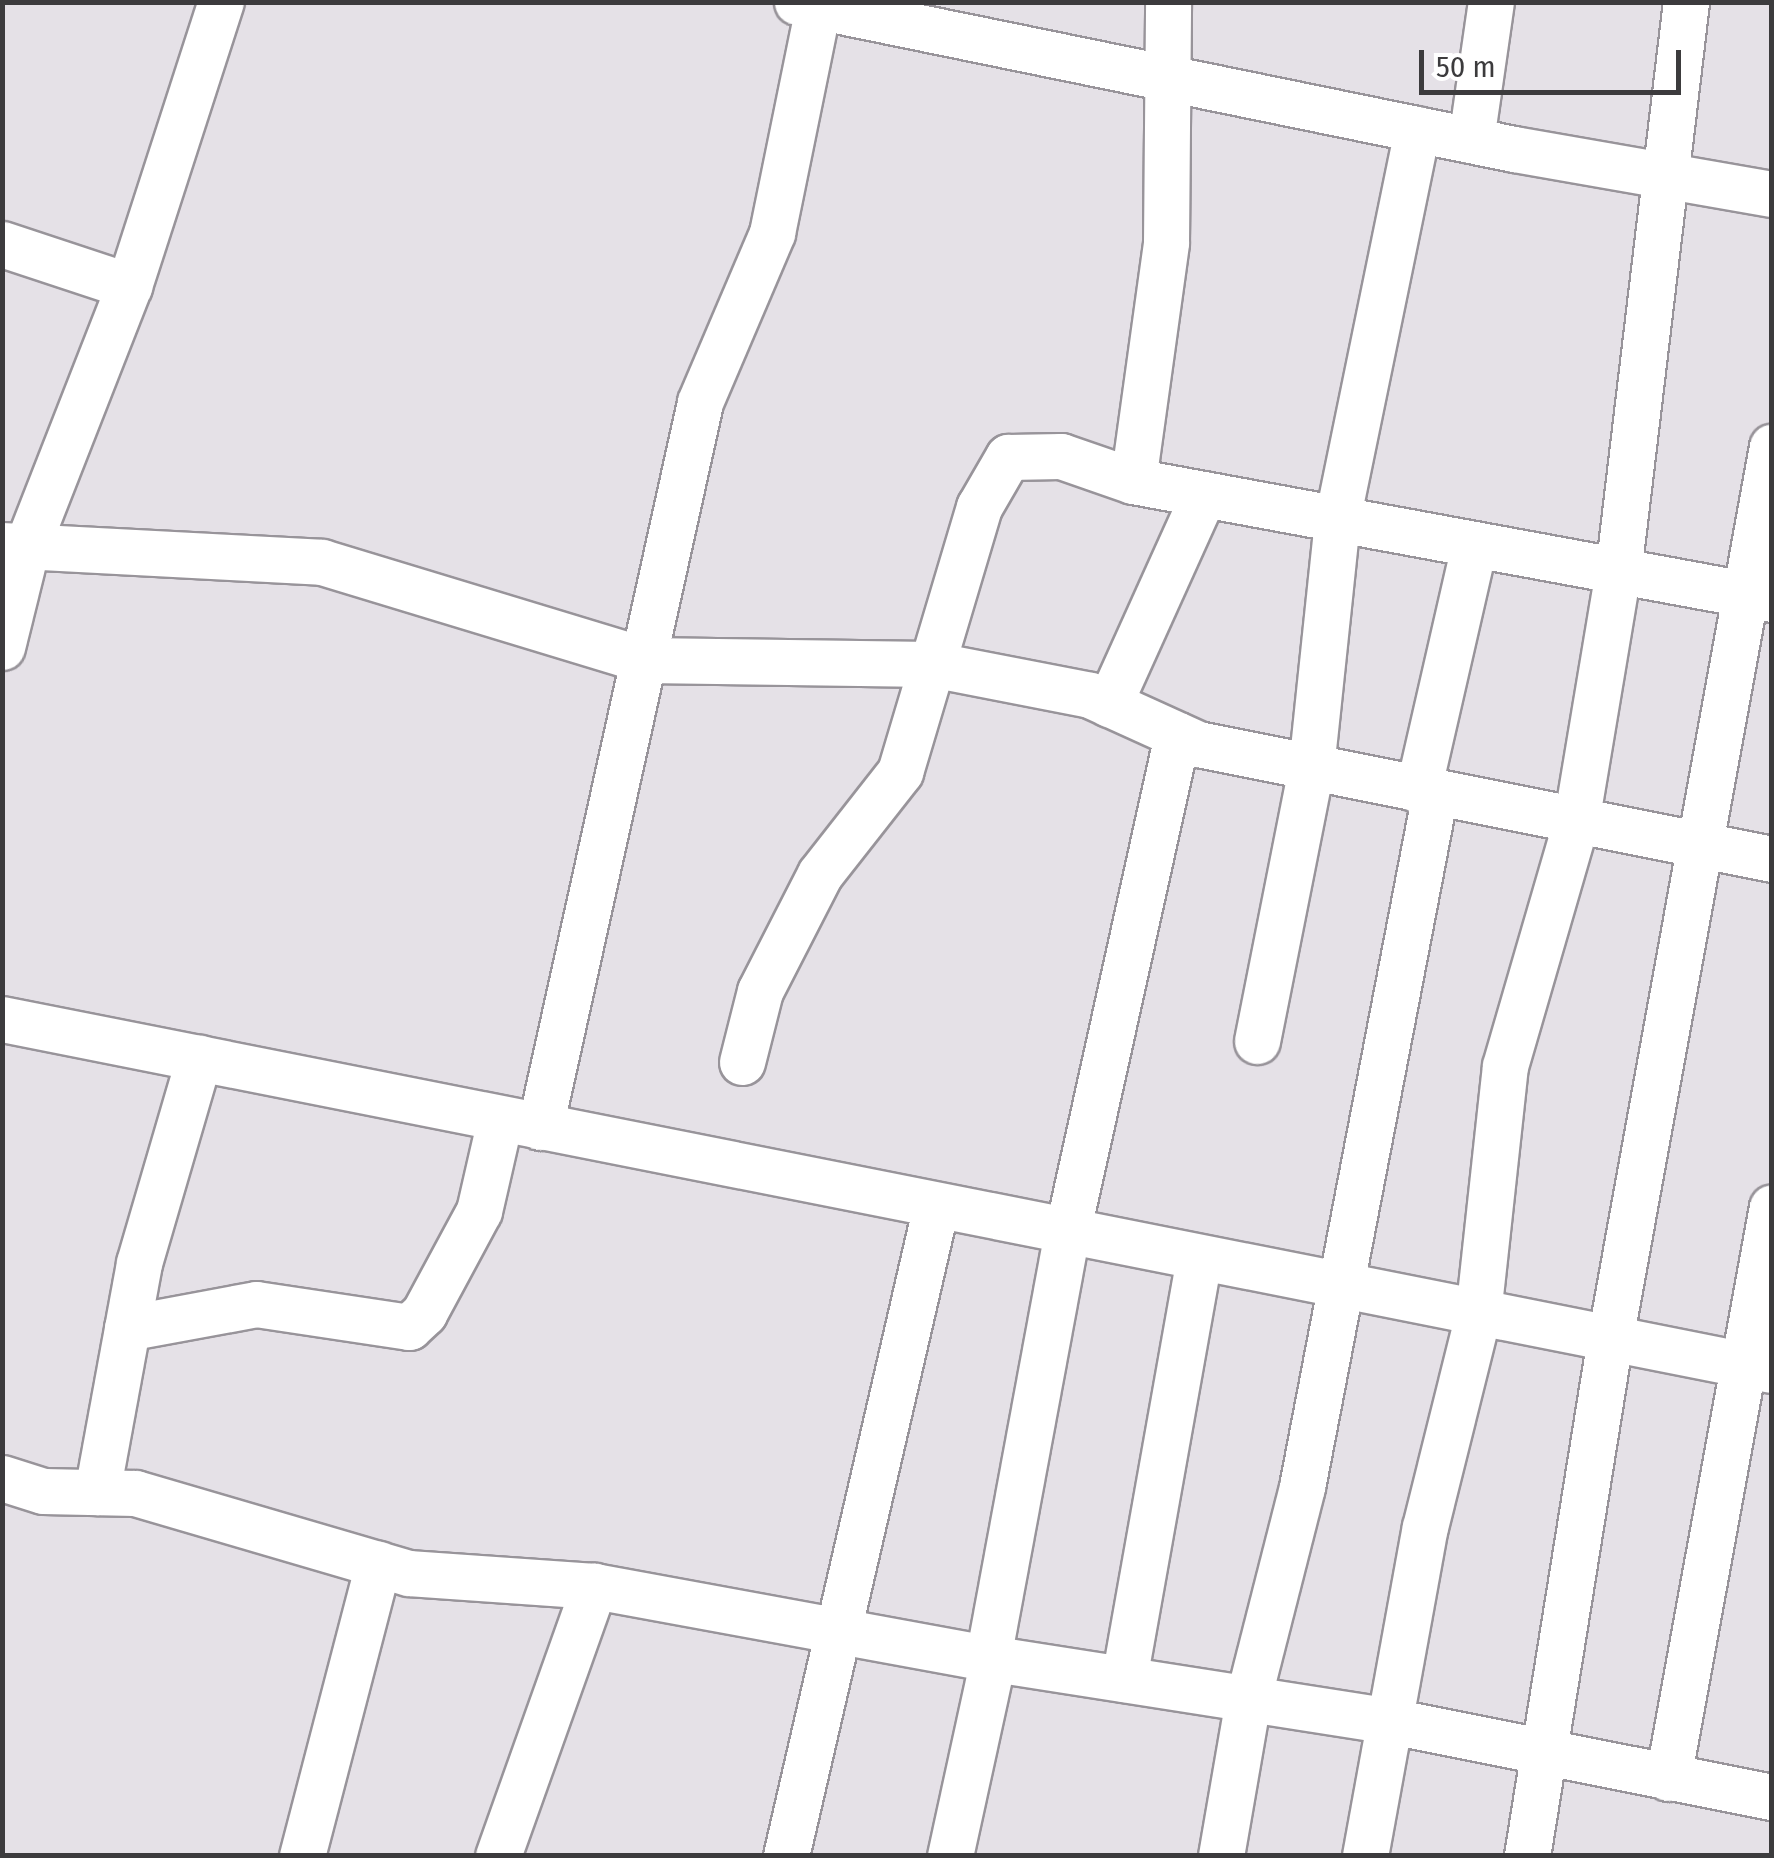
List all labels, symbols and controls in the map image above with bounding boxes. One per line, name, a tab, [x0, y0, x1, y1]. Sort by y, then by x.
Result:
scale bar	[1424, 30, 1686, 92]
text: 50 m	[1436, 49, 1496, 85]

